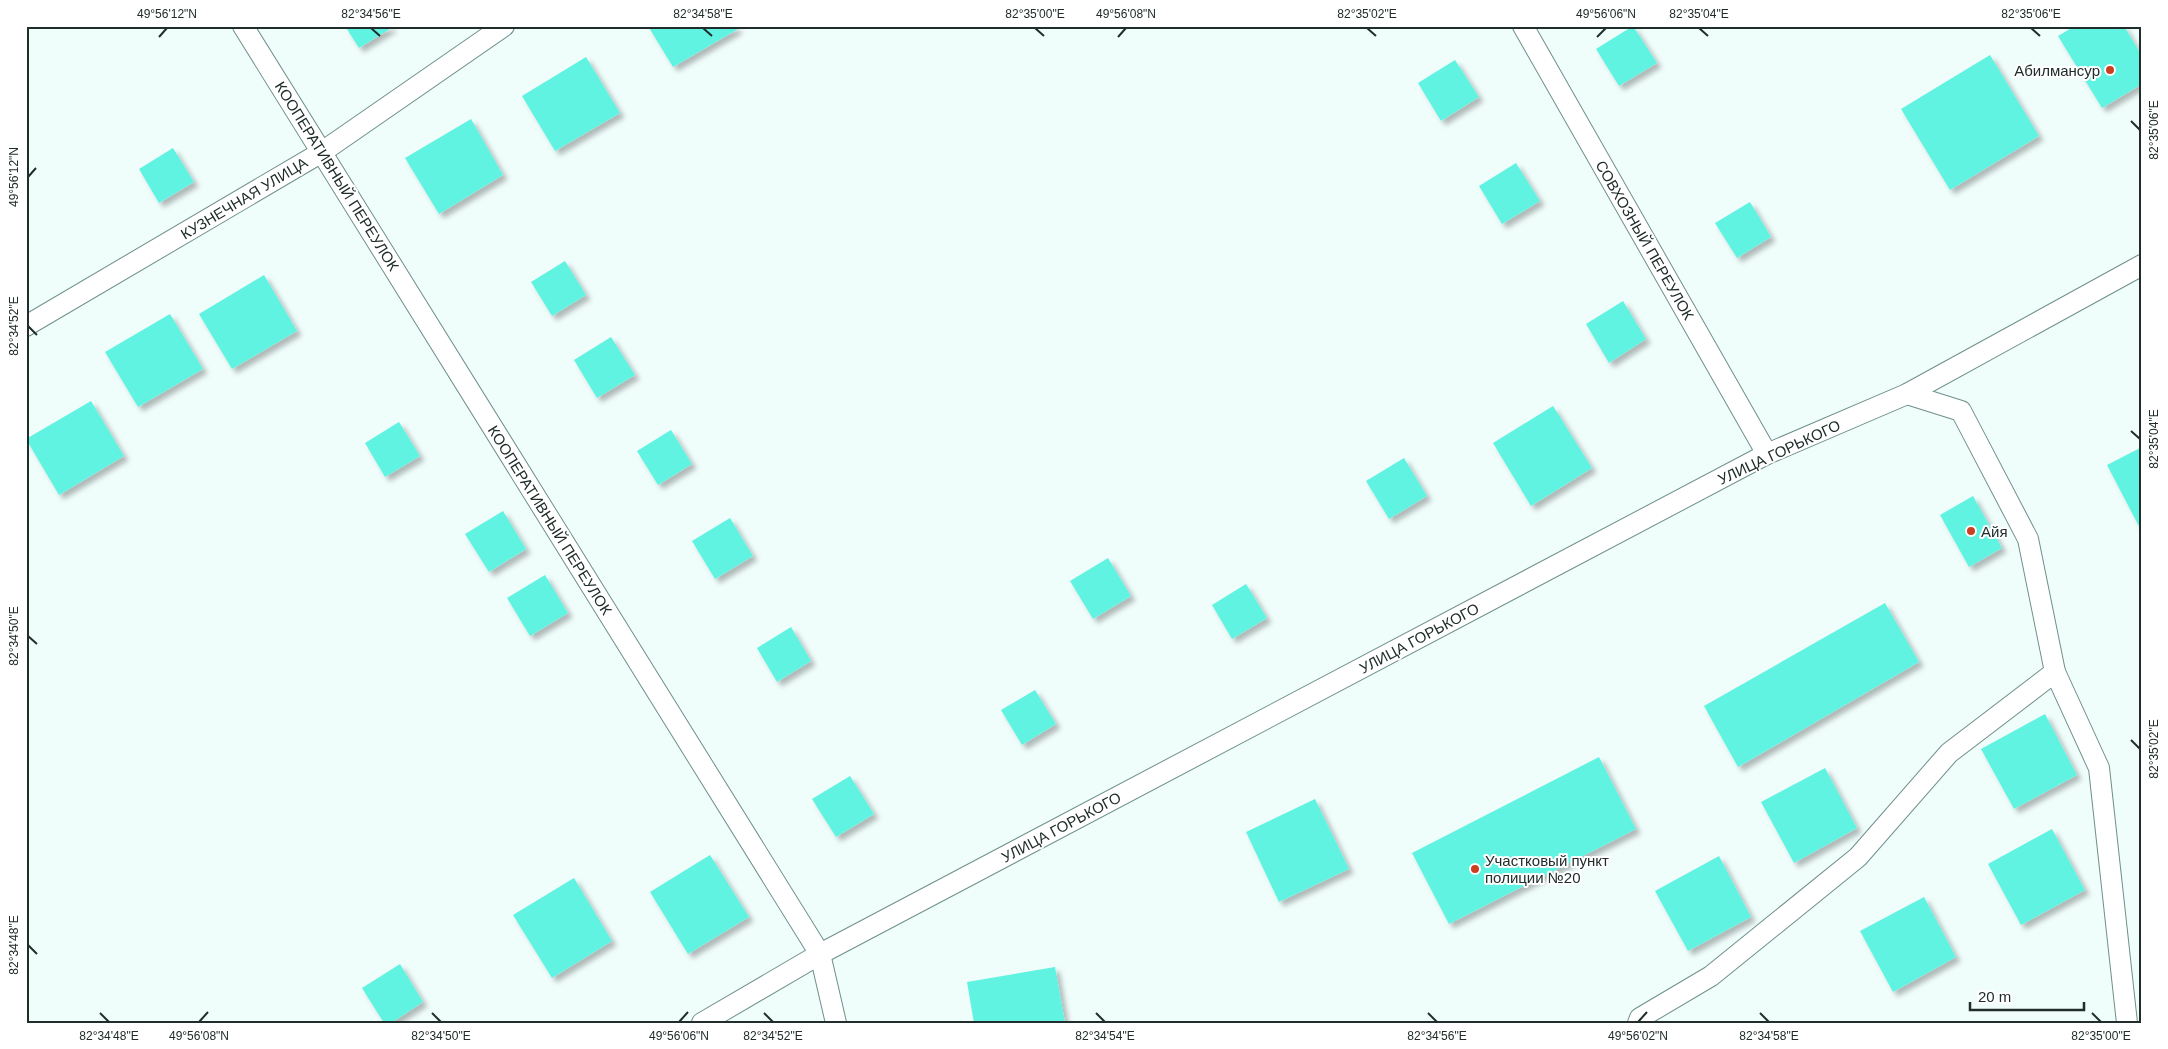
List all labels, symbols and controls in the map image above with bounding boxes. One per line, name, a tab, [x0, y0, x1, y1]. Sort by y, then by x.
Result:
text: 49°56'12"N	[137, 7, 197, 21]
text: 82°34'56"E	[341, 7, 401, 21]
text: 82°34'58"E	[673, 7, 733, 21]
text: 82°35'00"E	[1005, 7, 1065, 21]
text: 49°56'08"N	[1096, 7, 1156, 21]
text: 82°35'02"E	[1337, 7, 1397, 21]
text: 49°56'06"N	[1576, 7, 1636, 21]
text: 82°35'04"E	[1669, 7, 1729, 21]
text: 82°35'06"E	[2001, 7, 2061, 21]
place label: Абилмансур	[2014, 62, 2100, 79]
marker: Абилмансур	[2104, 64, 2116, 76]
street label: КООПЕРАТИВНЫЙ ПЕРЕУЛОК	[272, 78, 403, 274]
text: 82°35'06"E	[2147, 100, 2161, 160]
text: 49°56'12"N	[7, 147, 21, 207]
street label: КУЗНЕЧНАЯ УЛИЦА	[178, 153, 310, 243]
street label: СОВХОЗНЫЙ ПЕРЕУЛОК	[1592, 157, 1698, 323]
text: 82°34'52"E	[7, 296, 21, 356]
text: 82°35'04"E	[2147, 409, 2161, 469]
street label: УЛИЦА ГОРЬКОГО	[1715, 416, 1843, 488]
street label: КООПЕРАТИВНЫЙ ПЕРЕУЛОК	[485, 422, 616, 618]
place label: Айя	[1981, 523, 2008, 540]
marker: Айя	[1965, 525, 1977, 537]
street label: УЛИЦА ГОРЬКОГО	[1356, 599, 1482, 677]
text: 82°34'50"E	[7, 606, 21, 666]
text: 82°35'02"E	[2147, 719, 2161, 779]
street label: УЛИЦА ГОРЬКОГО	[998, 788, 1124, 866]
place label: Участковый пункт полиции №20	[1485, 852, 1609, 886]
marker: Участковый пункт полиции №20	[1469, 863, 1481, 875]
text: 82°34'48"E	[7, 915, 21, 975]
scale bar	[1970, 979, 2084, 1011]
text: 20 m	[1978, 988, 2011, 1005]
text: 82°34'48"E	[79, 1029, 139, 1043]
text: 49°56'08"N	[169, 1029, 229, 1043]
text: 82°34'50"E	[411, 1029, 471, 1043]
text: 49°56'06"N	[649, 1029, 709, 1043]
text: 82°34'52"E	[743, 1029, 803, 1043]
text: 82°34'54"E	[1075, 1029, 1135, 1043]
text: 82°34'56"E	[1407, 1029, 1467, 1043]
text: 49°56'02"N	[1608, 1029, 1668, 1043]
text: 82°34'58"E	[1739, 1029, 1799, 1043]
text: 82°35'00"E	[2071, 1029, 2131, 1043]

